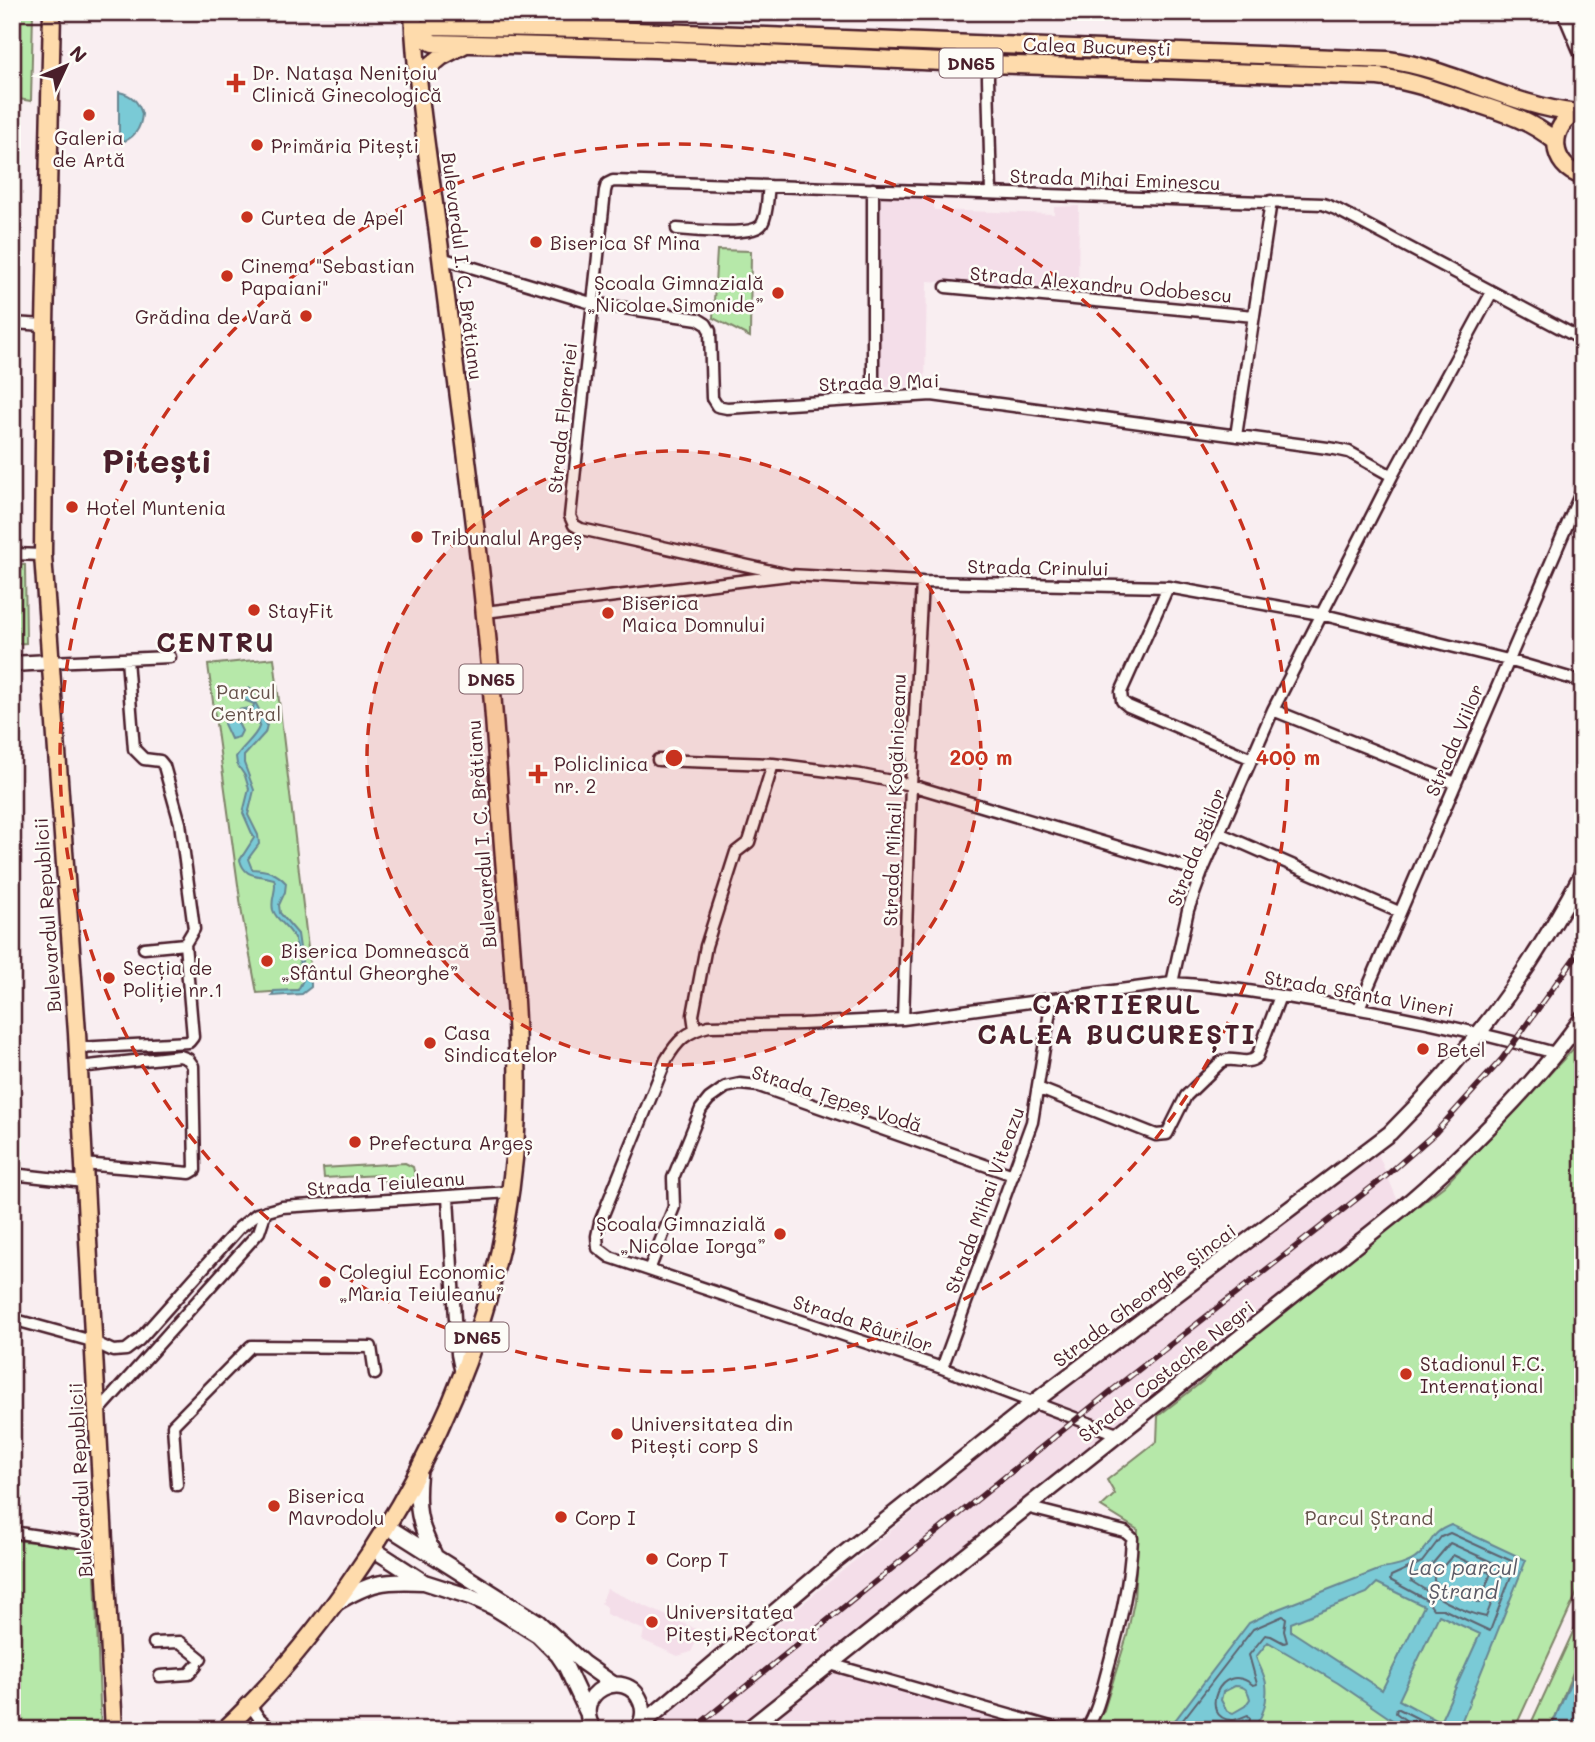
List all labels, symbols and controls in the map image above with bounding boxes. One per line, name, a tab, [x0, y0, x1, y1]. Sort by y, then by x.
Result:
street label: Calea București	[1022, 31, 1172, 62]
north arrow	[32, 32, 102, 102]
text: N	[65, 40, 93, 68]
road number: DN65	[940, 48, 1002, 78]
place label: Dr. Natașa Nenițoiu Clinică Ginecologică	[252, 60, 442, 107]
marker: Dr. Natașa Nenițoiu Clinică Ginecologică	[226, 73, 246, 93]
marker: Galeria de Artă	[81, 107, 97, 123]
place label: Galeria de Artă	[53, 125, 125, 172]
place label: Primăria Pitești	[271, 133, 419, 159]
marker: Primăria Pitești	[249, 137, 265, 153]
street label: Bulevardul I. C. Brătianu	[437, 151, 489, 381]
street label: Strada Mihai Eminescu	[1009, 163, 1221, 195]
place label: Curtea de Apel	[261, 205, 404, 230]
marker: Curtea de Apel	[239, 209, 255, 225]
place label: Biserica Sf Mina	[550, 230, 701, 255]
marker: Biserica Sf Mina	[528, 234, 544, 250]
place label: Cinema "Sebastian Papaiani"	[241, 253, 415, 300]
street label: Strada Alexandru Odobescu	[969, 260, 1233, 308]
marker: Cinema "Sebastian Papaiani"	[219, 268, 235, 284]
place label: Școala Gimnazială „Nicolae Simonide”	[587, 270, 764, 317]
marker: Școala Gimnazială „Nicolae Simonide”	[770, 285, 786, 301]
place label: Grădina de Vară	[135, 304, 292, 329]
marker: Grădina de Vară	[298, 308, 314, 324]
street label: Strada Florariei	[542, 341, 582, 495]
street label: Strada 9 Mai	[818, 367, 940, 397]
district label: Pitești	[102, 438, 212, 483]
place label: Hotel Muntenia	[86, 495, 226, 520]
marker: Hotel Muntenia	[64, 499, 80, 515]
place label: Tribunalul Argeș	[431, 525, 583, 551]
marker: Tribunalul Argeș	[409, 529, 425, 545]
street label: Strada Crinului	[967, 553, 1109, 581]
place label: Biserica Maica Domnului	[622, 590, 765, 637]
place label: StayFit	[268, 598, 334, 623]
marker: StayFit	[246, 602, 262, 618]
marker: Biserica Maica Domnului	[600, 605, 616, 621]
district label: CENTRU	[156, 625, 276, 659]
road number: DN65	[460, 664, 522, 694]
street label: Strada Mihail Kogălniceanu	[877, 673, 911, 927]
park label: Parcul Central	[211, 679, 281, 726]
street label: Strada Viilor	[1419, 680, 1489, 800]
street label: Bulevardul I. C. Brătianu	[461, 719, 501, 949]
text: 200 m	[950, 743, 1012, 770]
text: 400 m	[1256, 743, 1320, 770]
centre of rings	[662, 746, 686, 770]
place label: Policlinica nr. 2	[554, 751, 649, 798]
marker: Policlinica nr. 2	[528, 764, 548, 784]
street label: Strada Băilor	[1161, 784, 1231, 910]
street label: Bulevardul Republicii	[28, 817, 66, 1013]
place label: Biserica Domnească „Sfântul Gheorghe”	[281, 938, 470, 985]
marker: Biserica Domnească „Sfântul Gheorghe”	[259, 953, 275, 969]
place label: Secția de Poliție nr.1	[123, 955, 223, 1003]
street label: Strada Sfânta Vineri	[1262, 964, 1456, 1022]
marker: Secția de Poliție nr.1	[101, 970, 117, 986]
district label: CARTIERUL CALEA BUCUREȘTI	[977, 987, 1257, 1053]
place label: Casa Sindicatelor	[444, 1020, 558, 1067]
marker: Casa Sindicatelor	[422, 1035, 438, 1051]
place label: Betel	[1437, 1037, 1485, 1062]
marker: Betel	[1415, 1041, 1431, 1057]
street label: Strada Țepeș Vodă	[748, 1059, 925, 1138]
street label: Strada Mihai Viteazu	[939, 1103, 1029, 1297]
place label: Prefectura Argeș	[369, 1130, 533, 1156]
marker: Prefectura Argeș	[347, 1134, 363, 1150]
street label: Strada Teiuleanu	[306, 1165, 466, 1201]
place label: Școala Gimnazială „Nicolae Iorga”	[596, 1211, 766, 1258]
street label: Strada Gheorghe Șincai	[1047, 1218, 1241, 1373]
marker: Școala Gimnazială „Nicolae Iorga”	[772, 1226, 788, 1242]
place label: Colegiul Economic „Maria Teiuleanu”	[339, 1259, 506, 1306]
marker: Colegiul Economic „Maria Teiuleanu”	[317, 1274, 333, 1290]
street label: Strada Râurilor	[790, 1289, 936, 1357]
street label: Strada Costache Negri	[1073, 1294, 1259, 1448]
road number: DN65	[446, 1322, 508, 1352]
place label: Stadionul F.C. Internațional	[1420, 1351, 1545, 1399]
marker: Stadionul F.C. Internațional	[1398, 1366, 1414, 1382]
street label: Bulevardul Republicii	[62, 1382, 98, 1578]
place label: Universitatea din Pitești corp S	[631, 1411, 793, 1459]
marker: Universitatea din Pitești corp S	[609, 1426, 625, 1442]
place label: Biserica Mavrodolu	[288, 1483, 384, 1530]
marker: Biserica Mavrodolu	[266, 1498, 282, 1514]
place label: Corp I	[575, 1505, 636, 1530]
park label: Parcul Ștrand	[1305, 1505, 1433, 1531]
marker: Corp I	[553, 1509, 569, 1525]
place label: Corp T	[666, 1547, 729, 1572]
marker: Corp T	[644, 1551, 660, 1567]
water label: Lac parcul Ștrand	[1409, 1553, 1518, 1605]
place label: Universitatea Pitești Rectorat	[666, 1599, 818, 1647]
marker: Universitatea Pitești Rectorat	[644, 1614, 660, 1630]

